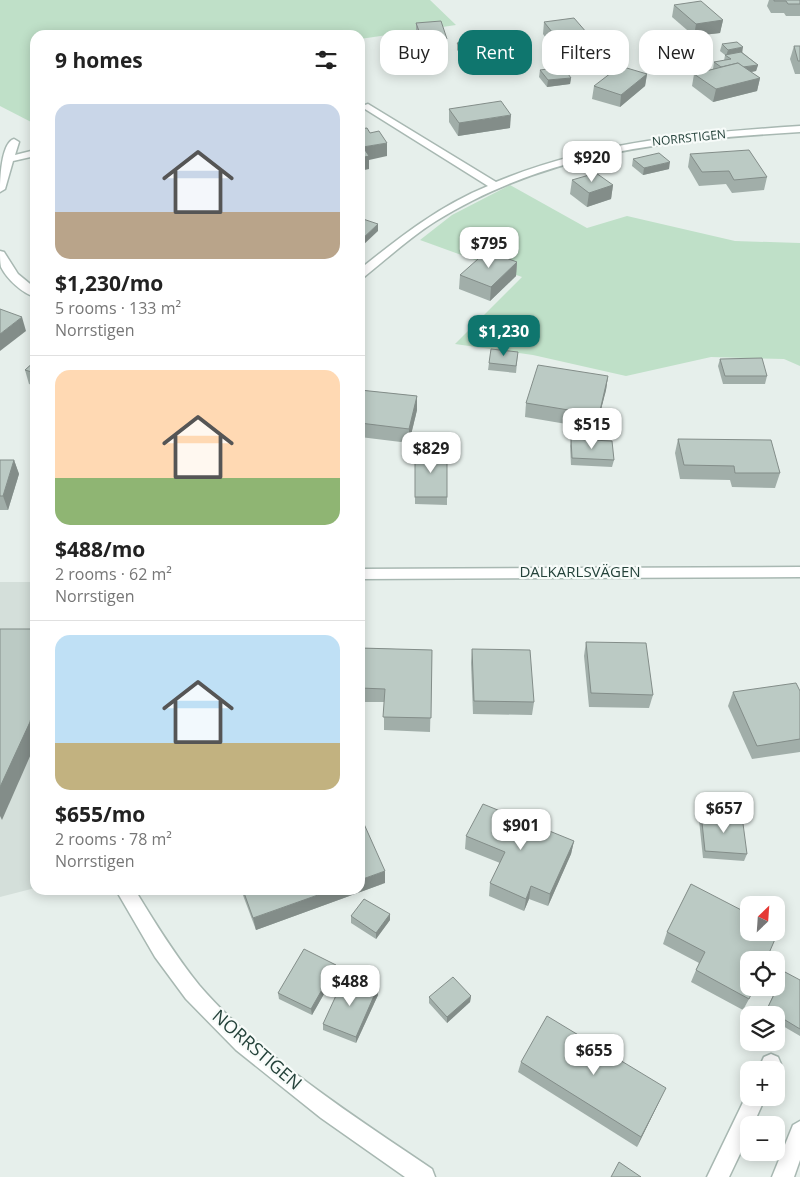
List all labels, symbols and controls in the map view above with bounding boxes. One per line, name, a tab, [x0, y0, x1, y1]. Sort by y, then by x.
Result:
chip: Buy	[380, 30, 448, 75]
chip: Rent	[458, 30, 532, 75]
chip: Filters	[542, 30, 629, 75]
chip: New	[639, 30, 713, 75]
text: 9 homes	[55, 46, 143, 74]
icon: filters	[312, 46, 340, 74]
street label: NORRSTIGEN	[651, 125, 727, 150]
icon: home	[153, 137, 243, 227]
pin: $920	[562, 140, 622, 183]
text: $920	[574, 146, 610, 168]
pin: $795	[459, 226, 519, 269]
text: $795	[471, 232, 507, 254]
text: $1,230/mo	[55, 269, 163, 297]
text: 5 rooms · 133 m²	[55, 297, 181, 319]
pin: $1,230	[463, 314, 545, 357]
text: Norrstigen	[55, 319, 135, 341]
text: $1,230	[479, 320, 529, 342]
icon: home	[153, 402, 243, 492]
pin: $515	[562, 408, 622, 450]
text: $515	[574, 413, 610, 435]
pin: $829	[401, 432, 461, 474]
text: $829	[413, 437, 449, 459]
text: $488/mo	[55, 535, 145, 563]
street label: DALKARLSVÄGEN	[519, 561, 641, 581]
text: 2 rooms · 62 m²	[55, 563, 172, 585]
text: Norrstigen	[55, 585, 135, 607]
icon: home	[153, 667, 243, 757]
pin: $657	[694, 792, 754, 834]
text: $657	[706, 797, 742, 819]
text: $655/mo	[55, 800, 145, 828]
pin: $901	[491, 808, 551, 851]
text: $901	[503, 814, 539, 836]
text: 2 rooms · 78 m²	[55, 828, 172, 850]
text: Norrstigen	[55, 850, 135, 872]
north arrow	[740, 896, 785, 941]
map controls	[740, 896, 785, 1161]
button: locate	[740, 951, 785, 996]
pin: $488	[320, 964, 380, 1007]
text: $488	[332, 970, 368, 992]
street label: NORRSTIGEN	[208, 1004, 308, 1095]
button: layers	[740, 1006, 785, 1051]
pin: $655	[564, 1034, 624, 1076]
text: $655	[576, 1039, 612, 1061]
button: +	[740, 1061, 785, 1106]
button: −	[740, 1116, 785, 1161]

